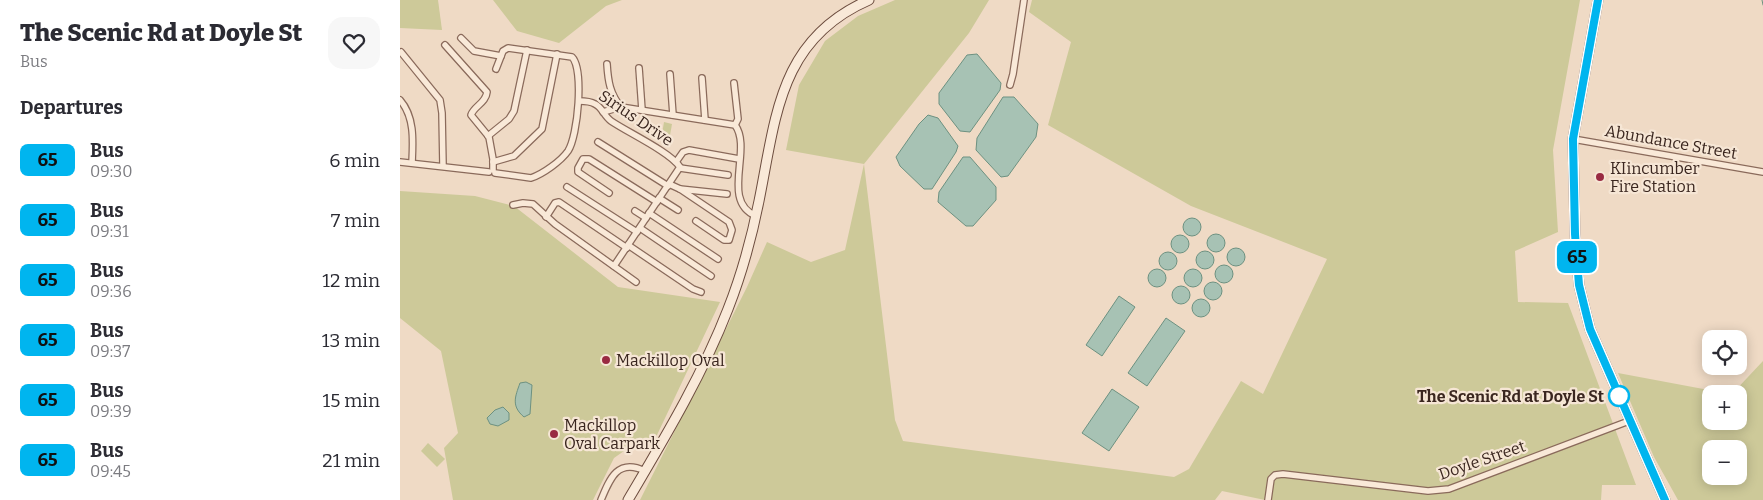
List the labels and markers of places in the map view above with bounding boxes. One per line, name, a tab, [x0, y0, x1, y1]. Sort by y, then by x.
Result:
place label: KIincumber Fire Station	[1610, 159, 1700, 196]
marker: KIincumber Fire Station	[1594, 171, 1606, 183]
place label: Mackillop Oval	[616, 351, 725, 370]
marker: Mackillop Oval	[600, 354, 612, 366]
marker: The Scenic Rd at Doyle St	[1608, 385, 1630, 407]
place label: The Scenic Rd at Doyle St	[1417, 387, 1605, 406]
place label: Mackillop Oval Carpark	[564, 416, 660, 453]
marker: Mackillop Oval Carpark	[548, 428, 560, 440]

